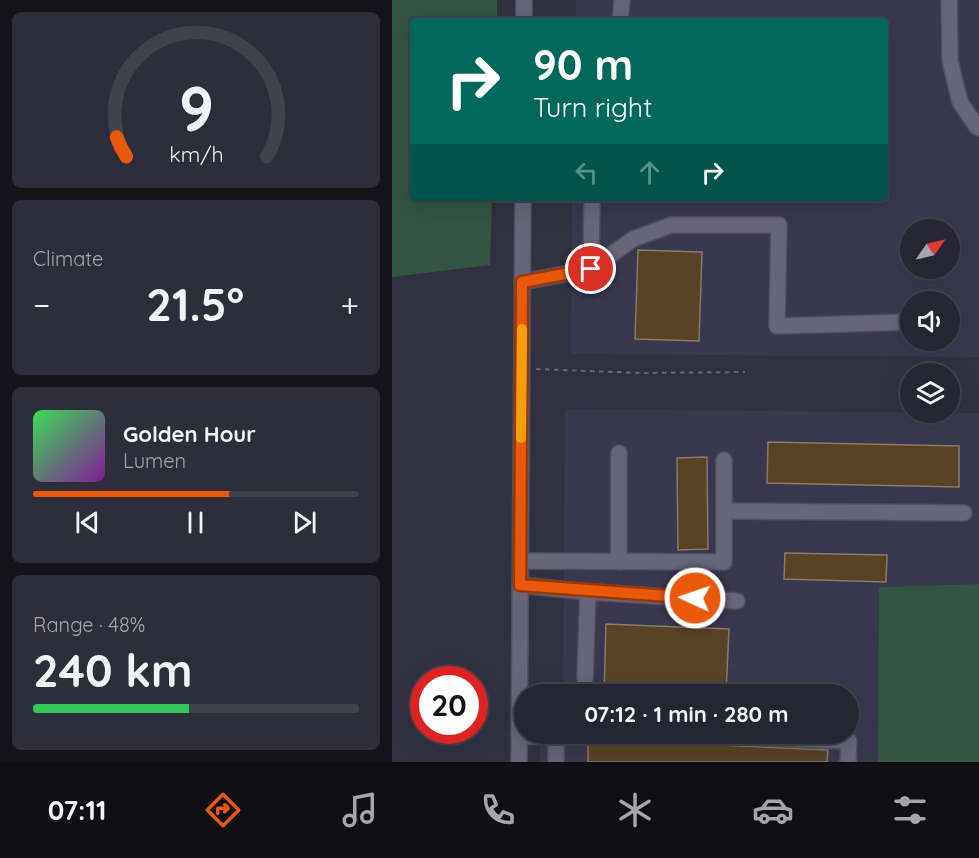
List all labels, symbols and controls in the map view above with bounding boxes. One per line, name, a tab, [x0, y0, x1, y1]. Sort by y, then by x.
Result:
text: 90 m	[533, 38, 633, 91]
icon: right	[434, 42, 512, 120]
text: 9	[178, 69, 214, 147]
text: Turn right	[533, 90, 652, 124]
text: km/h	[169, 141, 223, 167]
icon: left	[570, 156, 603, 189]
icon: ahead	[633, 156, 666, 189]
icon: right	[696, 156, 729, 189]
north arrow	[900, 219, 960, 279]
map controls	[900, 219, 960, 423]
pin	[565, 243, 616, 294]
text: Climate	[33, 246, 103, 271]
icon: arrive	[574, 252, 607, 285]
text: 21.5°	[146, 276, 244, 332]
text: −	[33, 284, 50, 325]
text: +	[340, 284, 359, 325]
button: sound	[900, 291, 960, 351]
button: layers	[900, 363, 960, 423]
text: Golden Hour	[123, 420, 256, 448]
text: Lumen	[123, 448, 186, 473]
icon: previous	[71, 506, 104, 539]
icon: pause	[179, 506, 212, 539]
icon: next	[288, 506, 321, 539]
position arrow	[663, 566, 727, 630]
text: Range · 48%	[33, 612, 145, 637]
text: 240 km	[33, 642, 192, 698]
speed limit sign: 20	[410, 666, 488, 744]
text: 07:12 · 1 min · 280 m	[584, 700, 789, 728]
icon: directions	[202, 789, 244, 831]
icon: music	[339, 789, 381, 831]
icon: phone	[477, 789, 519, 831]
icon: climate	[614, 789, 656, 831]
icon: car	[752, 789, 794, 831]
icon: filters	[889, 789, 931, 831]
text: 07:11	[48, 793, 106, 827]

